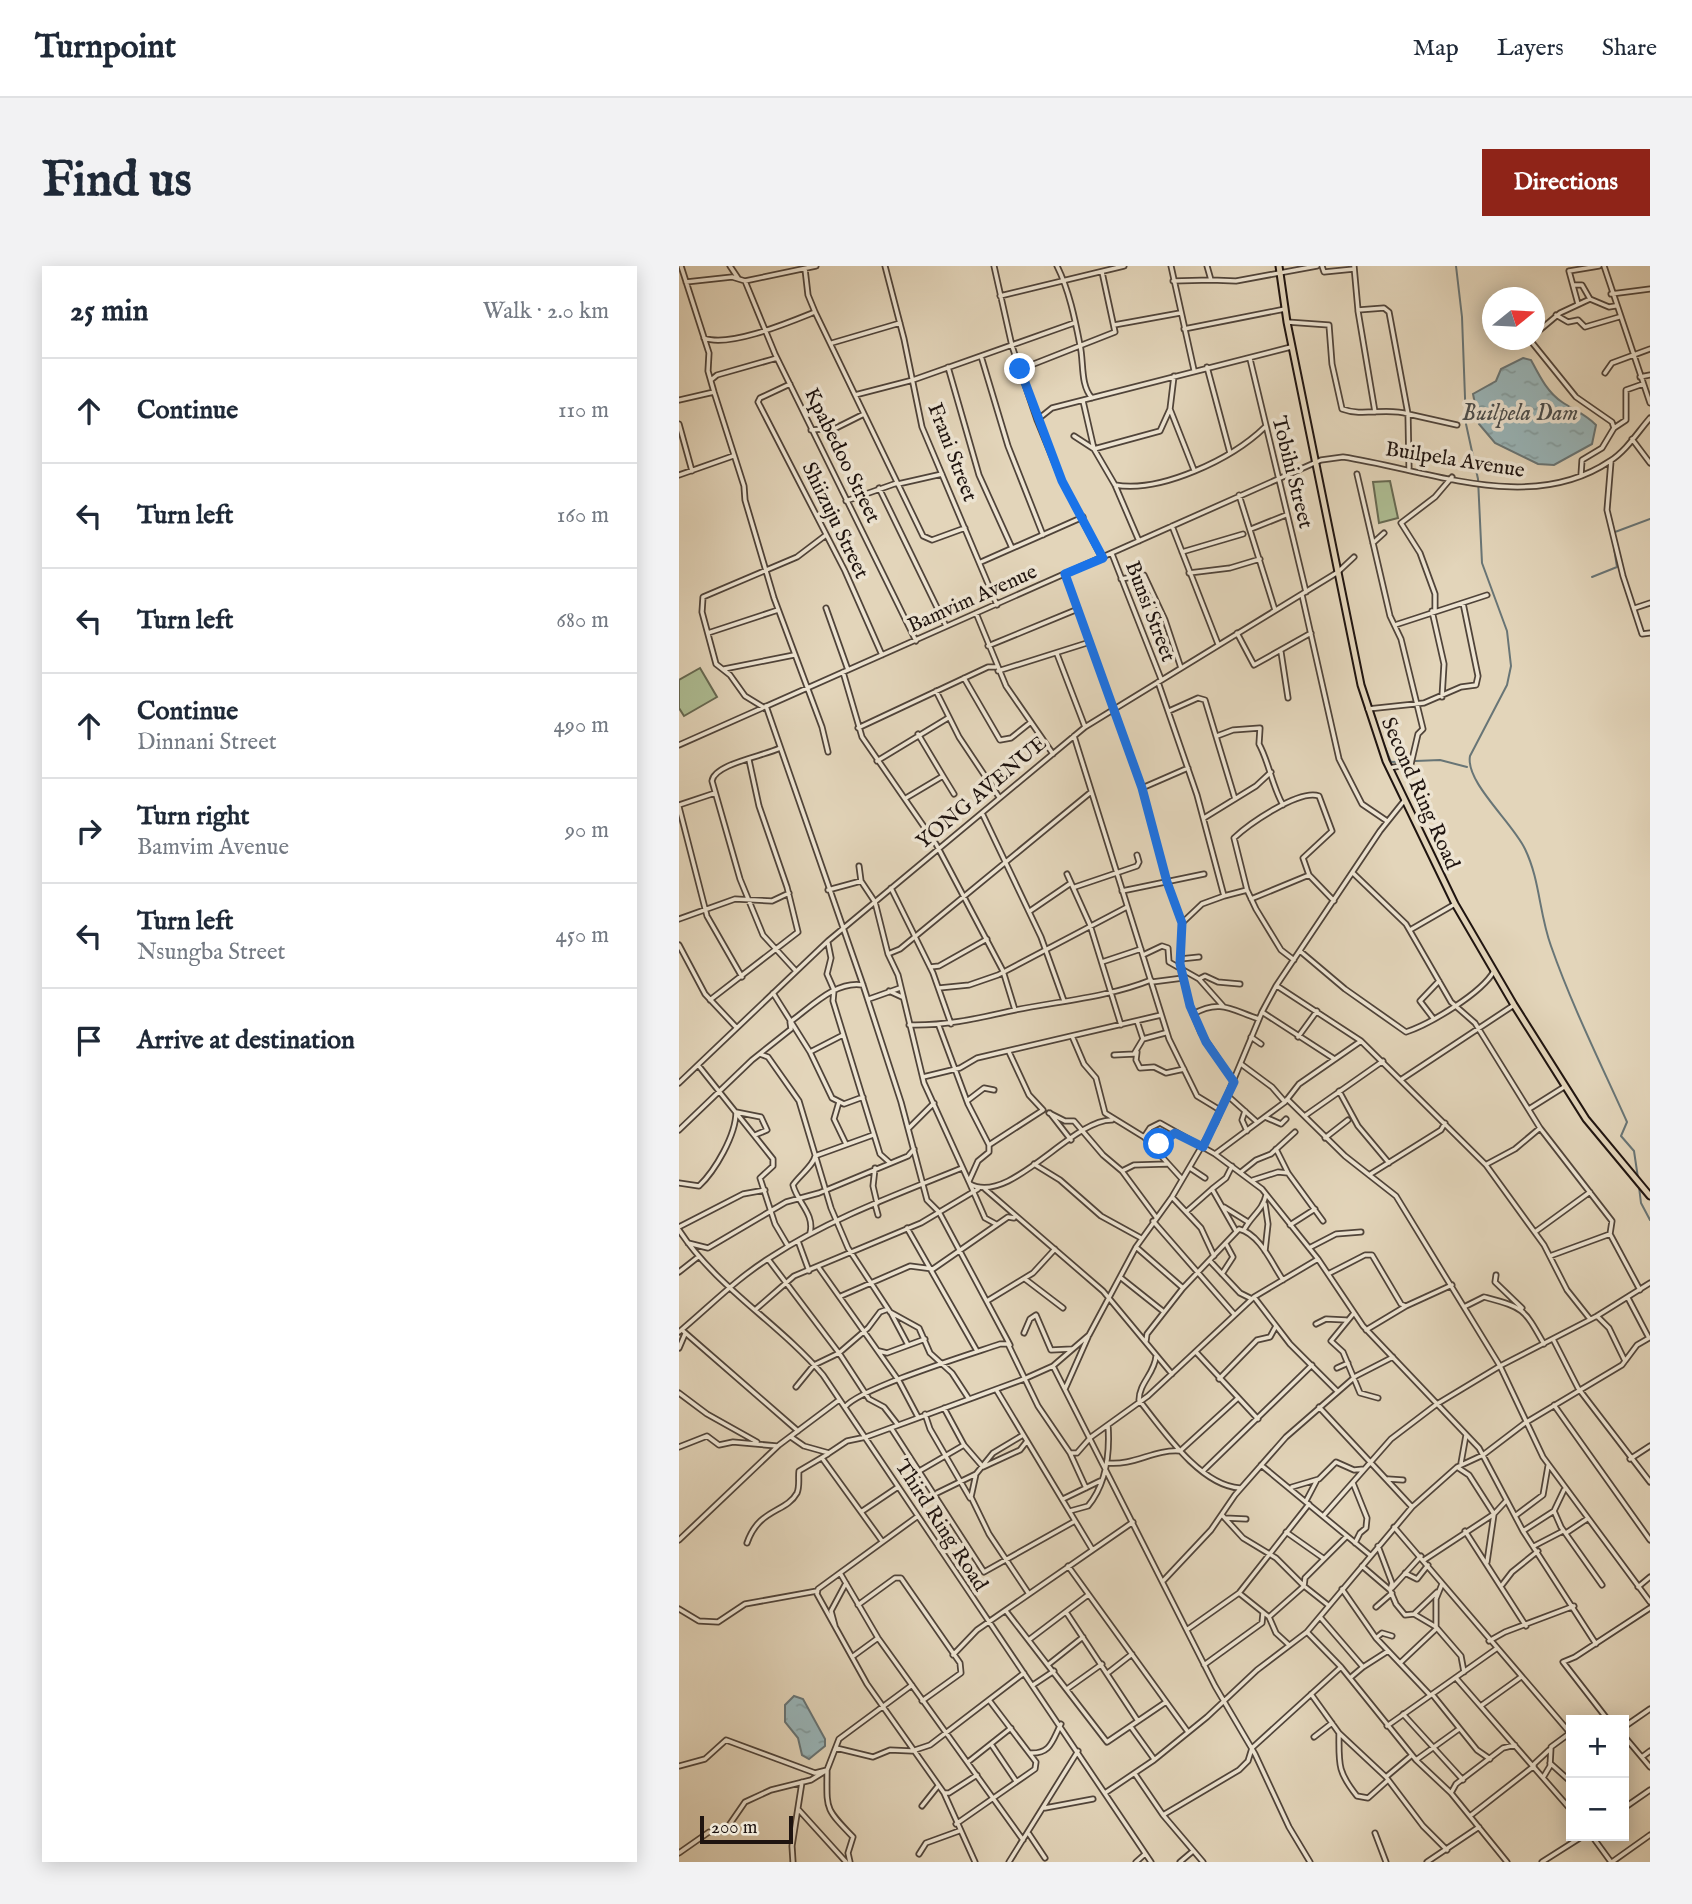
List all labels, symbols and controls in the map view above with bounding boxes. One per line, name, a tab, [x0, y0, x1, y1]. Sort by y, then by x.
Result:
text: Turnpoint	[35, 27, 176, 69]
text: Map	[1413, 33, 1459, 64]
text: Layers	[1497, 33, 1564, 64]
text: Share	[1602, 33, 1657, 64]
button: Directions	[1482, 149, 1650, 216]
text: Find us	[42, 151, 192, 213]
north arrow	[1482, 287, 1545, 350]
text: 25 min	[70, 293, 149, 331]
text: Walk · 2.0 km	[483, 297, 609, 326]
route end	[1004, 353, 1035, 384]
street label: Kpabedoo Street	[797, 384, 886, 528]
icon: ahead	[70, 392, 108, 430]
text: Continue	[137, 394, 238, 427]
text: 110 m	[558, 396, 609, 425]
street label: Frani Street	[920, 399, 983, 506]
water label: Builpela Dam	[1462, 399, 1578, 428]
street label: Tobihi Street	[1265, 413, 1319, 531]
street label: Builpela Avenue	[1383, 436, 1527, 485]
street label: Shiizuju Street	[795, 458, 874, 583]
icon: left	[70, 497, 108, 535]
text: Turn left	[137, 499, 234, 532]
text: 160 m	[557, 501, 609, 530]
street label: Bunsi Street	[1118, 557, 1181, 666]
street label: Bamvim Avenue	[904, 559, 1042, 640]
icon: left	[70, 602, 108, 640]
text: Turn left	[137, 604, 234, 637]
text: 680 m	[556, 606, 609, 635]
text: Continue	[137, 695, 238, 728]
icon: ahead	[70, 707, 108, 745]
text: 490 m	[554, 711, 609, 740]
street label: Second Ring Road	[1374, 713, 1466, 875]
text: Dinnani Street	[137, 728, 277, 757]
street label: YONG AVENUE	[911, 731, 1053, 856]
text: Turn right	[137, 800, 250, 833]
icon: right	[70, 812, 108, 850]
text: 90 m	[565, 816, 609, 845]
text: Bamvim Avenue	[137, 833, 289, 862]
text: Turn left	[137, 905, 234, 938]
icon: left	[70, 917, 108, 955]
text: 450 m	[555, 921, 609, 950]
text: Nsungba Street	[137, 938, 285, 967]
icon: arrive	[70, 1022, 108, 1060]
text: Arrive at destination	[137, 1024, 355, 1057]
route start	[1143, 1128, 1174, 1159]
street label: Third Ring Road	[888, 1455, 994, 1597]
map controls	[1566, 1715, 1629, 1841]
button: +	[1566, 1715, 1629, 1778]
button: −	[1566, 1778, 1629, 1841]
scale bar	[700, 1813, 793, 1845]
text: 200 m	[711, 1816, 757, 1840]

